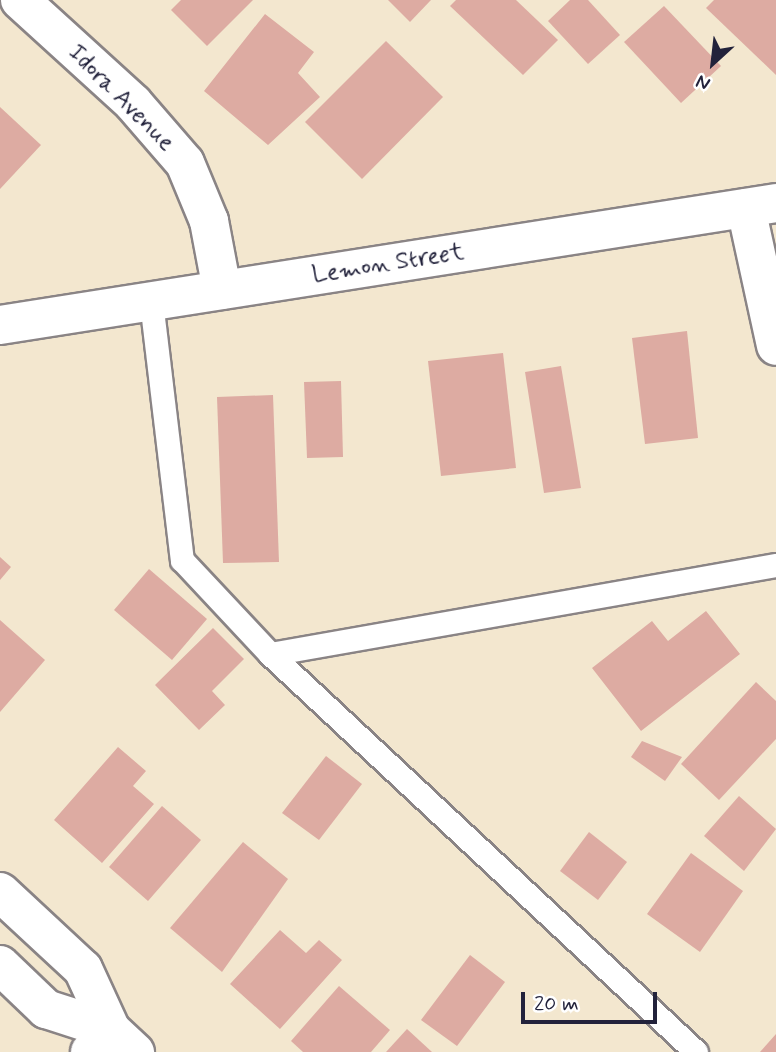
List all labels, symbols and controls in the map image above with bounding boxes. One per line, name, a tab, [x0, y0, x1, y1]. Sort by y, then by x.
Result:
north arrow	[678, 28, 748, 98]
street label: Idora Avenue	[62, 39, 180, 157]
text: N	[692, 68, 715, 96]
street label: Lemon Street	[310, 238, 466, 290]
scale bar	[524, 978, 660, 1022]
text: 20 m	[534, 990, 579, 1018]

